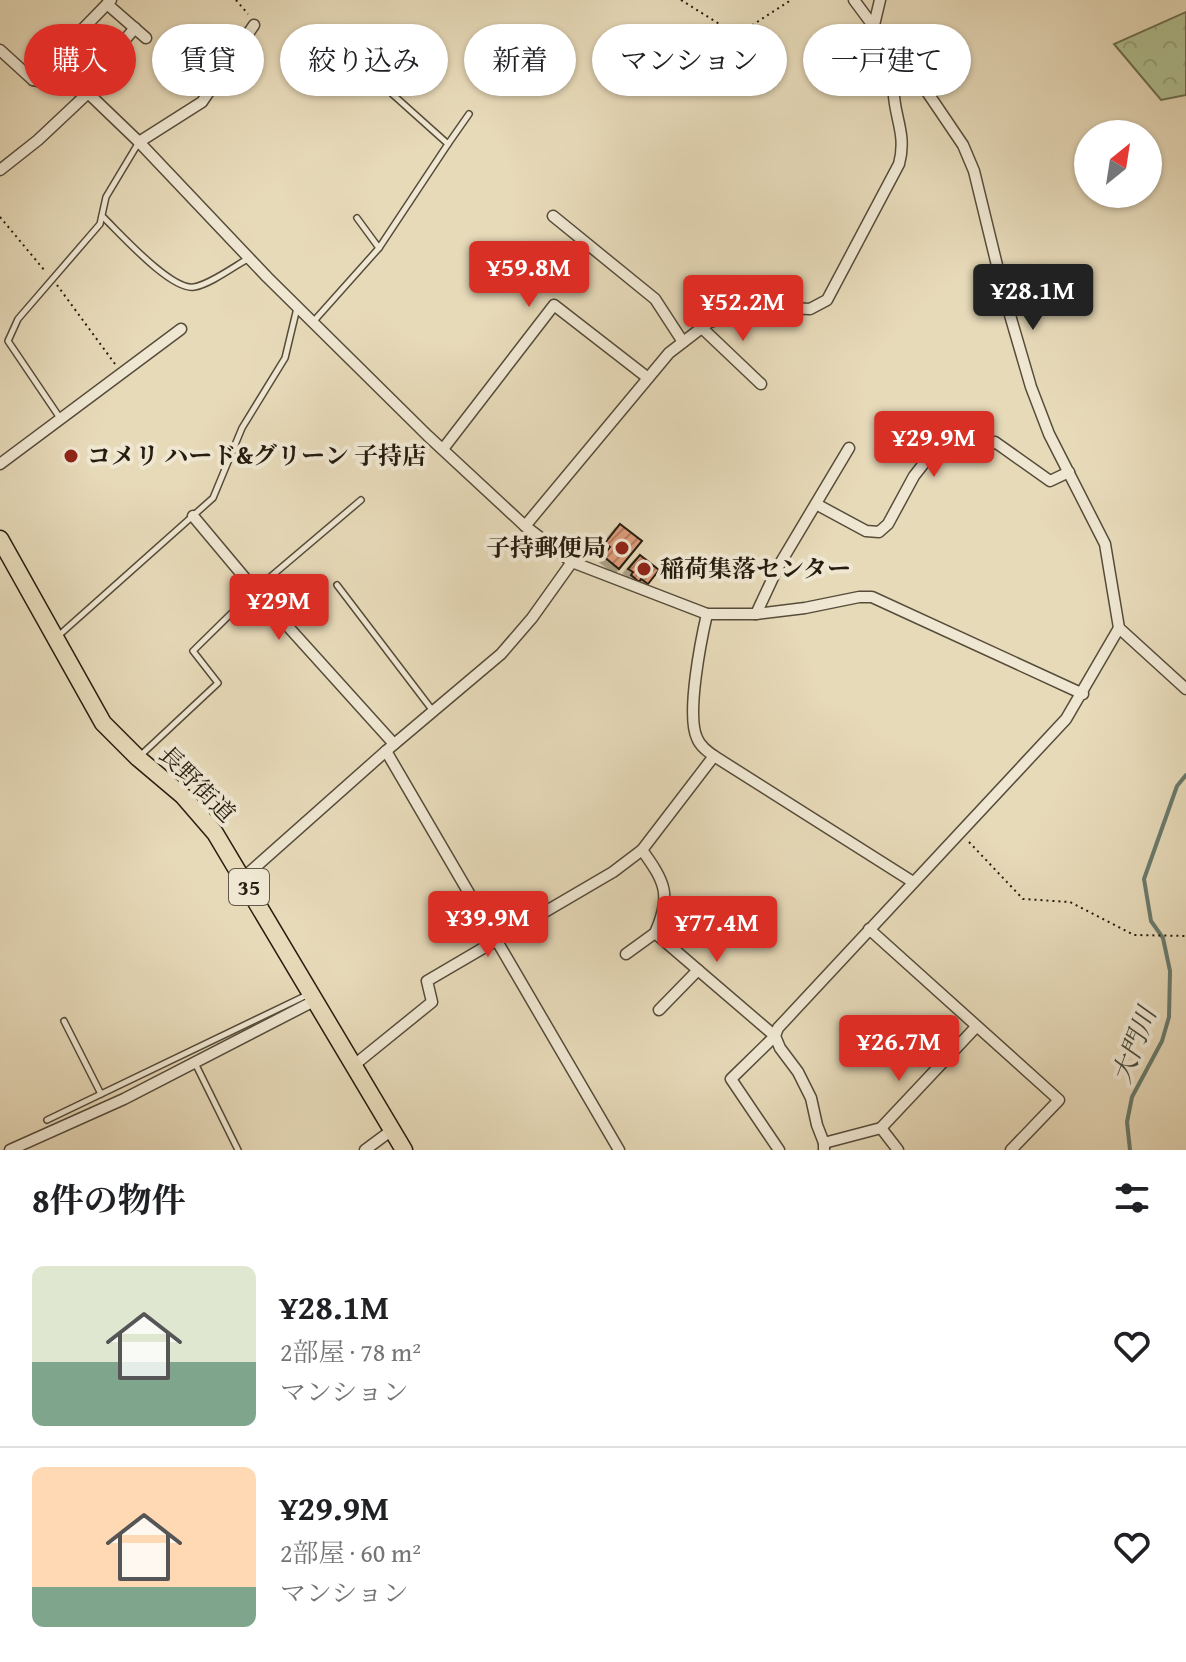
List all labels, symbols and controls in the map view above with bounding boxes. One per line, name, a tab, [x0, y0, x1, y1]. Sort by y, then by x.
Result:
chip: 購入	[24, 24, 136, 96]
chip: 賃貸	[152, 24, 264, 96]
chip: 絞り込み	[280, 24, 448, 96]
chip: 新着	[464, 24, 576, 96]
chip: マンション	[592, 24, 787, 96]
chip: 一戸建て	[803, 24, 971, 96]
north arrow	[1074, 120, 1162, 208]
map controls	[1074, 120, 1162, 208]
pin: ¥59.8M	[464, 241, 594, 309]
text: ¥59.8M	[487, 247, 571, 286]
pin: ¥28.1M	[968, 264, 1098, 332]
text: ¥28.1M	[991, 270, 1075, 309]
pin: ¥52.2M	[678, 275, 808, 343]
text: ¥52.2M	[701, 281, 785, 320]
pin: ¥29.9M	[869, 411, 999, 479]
text: ¥29.9M	[892, 417, 976, 456]
place label: コメリ ハード&グリーン 子持店	[87, 438, 426, 473]
marker: コメリ ハード&グリーン 子持店	[62, 447, 80, 465]
place label: 子持郵便局	[486, 530, 606, 565]
marker: 子持郵便局	[613, 539, 631, 557]
place label: 稲荷集落センター	[660, 551, 851, 586]
marker: 稲荷集落センター	[635, 560, 653, 578]
pin: ¥29M	[232, 574, 326, 642]
text: ¥29M	[248, 580, 310, 619]
street label: 長野街道	[151, 737, 244, 830]
road number: 35	[229, 869, 269, 905]
pin: ¥39.9M	[423, 891, 553, 959]
pin: ¥77.4M	[652, 896, 782, 964]
text: ¥39.9M	[446, 897, 530, 936]
text: ¥77.4M	[675, 902, 759, 941]
water label: 大門川	[1101, 999, 1167, 1088]
pin: ¥26.7M	[834, 1015, 964, 1083]
text: ¥26.7M	[857, 1021, 941, 1060]
text: 8件の物件	[32, 1175, 186, 1224]
icon: filters	[1110, 1176, 1154, 1220]
text: ¥28.1M	[280, 1282, 389, 1331]
icon: home	[96, 1298, 192, 1394]
icon: heart	[1110, 1324, 1154, 1368]
text: 2部屋 · 78 m²	[280, 1332, 421, 1371]
text: マンション	[280, 1372, 409, 1411]
text: ¥29.9M	[280, 1483, 389, 1532]
icon: home	[96, 1499, 192, 1595]
icon: heart	[1110, 1525, 1154, 1569]
text: 2部屋 · 60 m²	[280, 1533, 421, 1572]
text: マンション	[280, 1573, 409, 1612]

